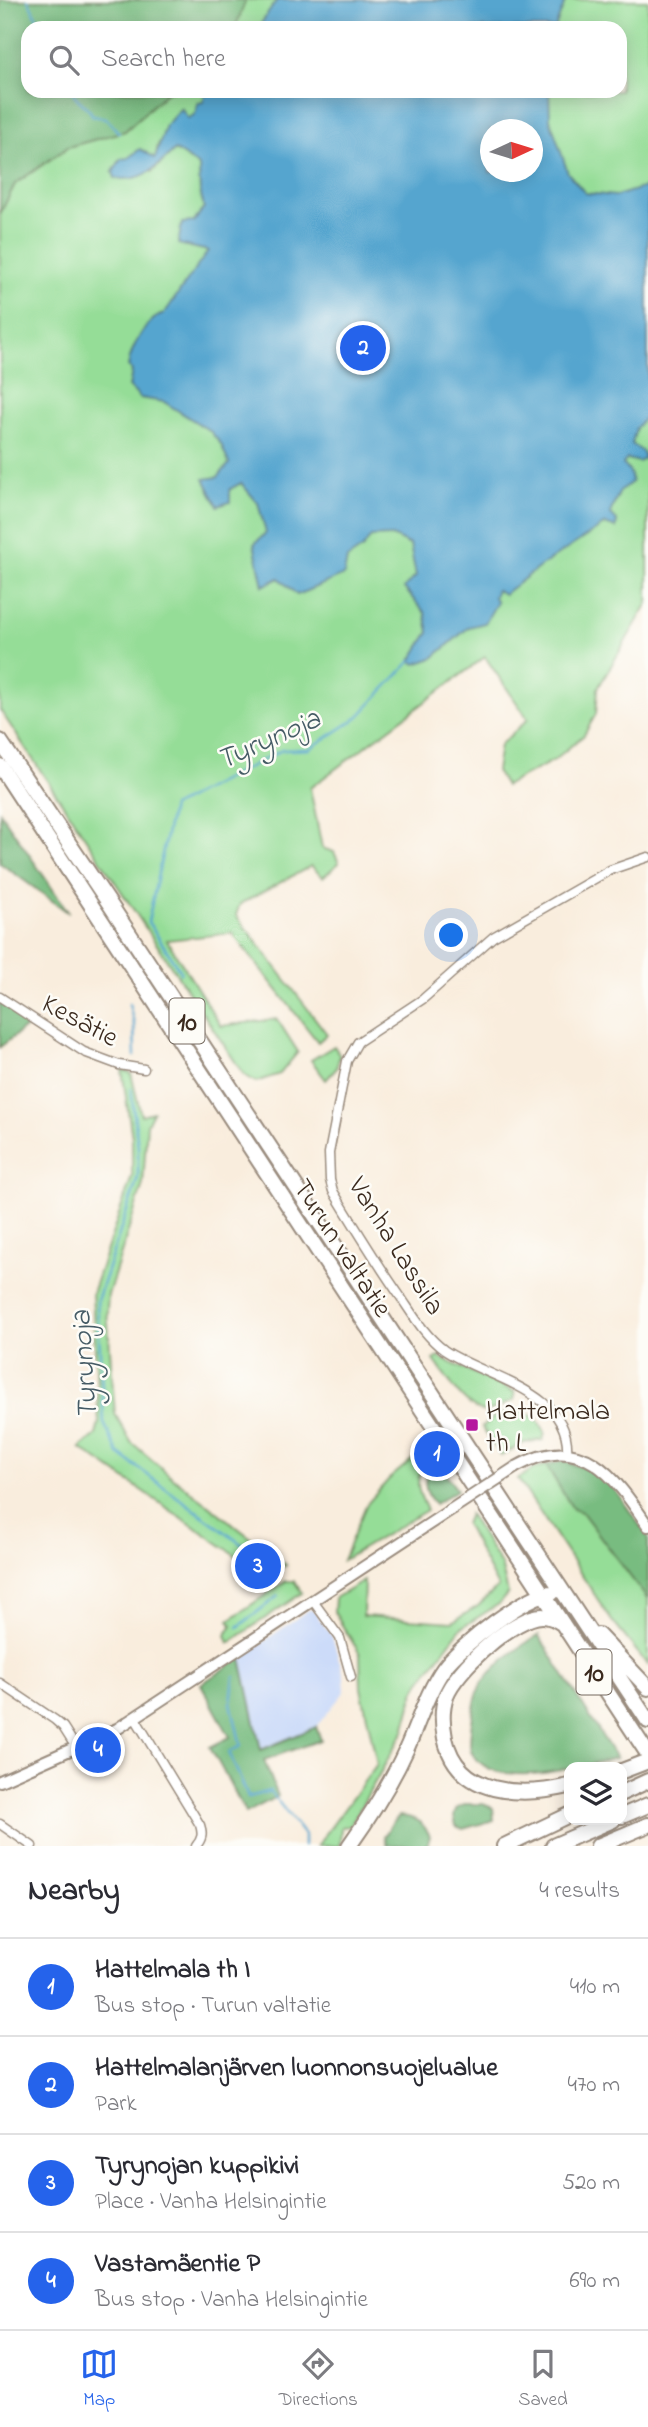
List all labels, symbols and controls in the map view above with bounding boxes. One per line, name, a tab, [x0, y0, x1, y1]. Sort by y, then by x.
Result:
search box	[21, 21, 627, 98]
icon: search	[45, 41, 83, 79]
text: Search here	[101, 41, 226, 79]
north arrow	[480, 119, 543, 182]
pin: 2	[340, 322, 386, 374]
water label: Tyrynoja	[210, 698, 329, 783]
your location	[434, 918, 468, 952]
street label: Kesätie	[34, 985, 125, 1060]
road number: 10	[170, 998, 204, 1044]
street label: Vanha Lassila	[336, 1169, 454, 1324]
street label: Turun valtatie	[281, 1172, 401, 1327]
water label: Tyrynoja	[60, 1308, 112, 1421]
place label: Hattelmala th L	[486, 1392, 610, 1465]
marker: Hattelmala th L	[464, 1417, 480, 1433]
pin: 1	[414, 1428, 460, 1480]
pin: 3	[235, 1540, 281, 1592]
road number: 10	[576, 1650, 612, 1694]
pin: 4	[75, 1724, 121, 1776]
map controls	[564, 1762, 627, 1825]
button: layers	[564, 1762, 627, 1825]
text: Nearby	[28, 1870, 120, 1914]
text: 4 results	[539, 1875, 620, 1908]
text: Hattelmala th I	[95, 1952, 250, 1990]
text: 1	[47, 1971, 55, 2004]
text: 410 m	[570, 1971, 620, 2004]
text: Bus stop · Turun valtatie	[95, 1990, 331, 2023]
text: Hattelmalanjärven luonnonsuojelualue	[95, 2050, 498, 2088]
text: 2	[45, 2069, 57, 2102]
text: 470 m	[568, 2069, 620, 2102]
text: Park	[95, 2088, 137, 2121]
text: Tyrynojan kuppikivi	[95, 2148, 299, 2186]
text: 3	[46, 2167, 56, 2200]
text: 520 m	[562, 2167, 620, 2200]
text: Place · Vanha Helsingintie	[95, 2186, 327, 2219]
text: Vastamäentie P	[95, 2246, 260, 2284]
text: 4	[46, 2265, 56, 2298]
text: 690 m	[569, 2265, 620, 2298]
text: Bus stop · Vanha Helsingintie	[95, 2284, 368, 2317]
tab: Map	[80, 2345, 118, 2414]
tab: Directions	[279, 2345, 358, 2414]
tab: Saved	[518, 2345, 568, 2414]

